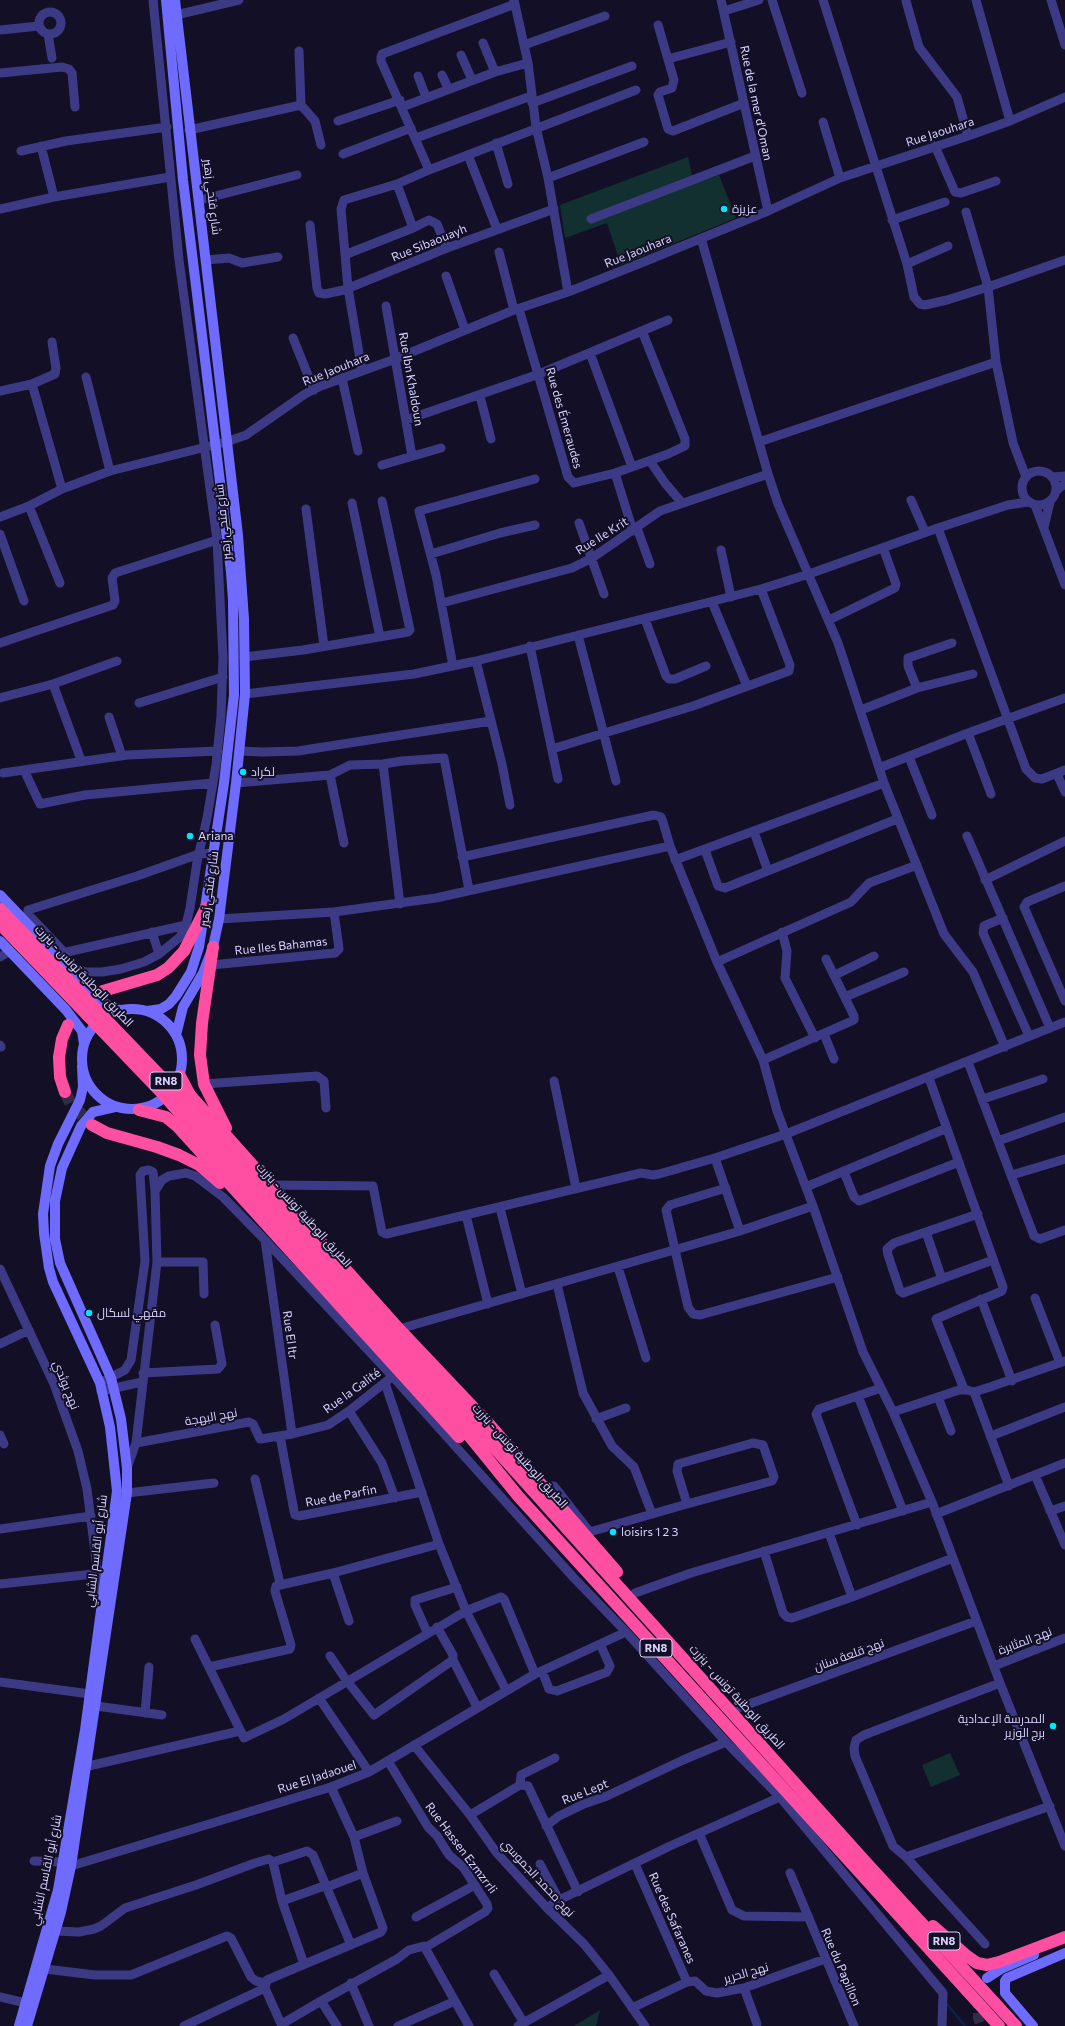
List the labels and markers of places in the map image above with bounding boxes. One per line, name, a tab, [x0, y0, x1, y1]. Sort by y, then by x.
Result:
place label: عزيزة	[732, 202, 757, 216]
marker: عزيزة	[719, 204, 729, 214]
place label: لكراد	[251, 765, 275, 779]
marker: لكراد	[238, 767, 248, 777]
place label: Ariana	[198, 829, 234, 843]
marker: Ariana	[185, 831, 195, 841]
place label: مقهي لسكال	[97, 1306, 166, 1320]
marker: مقهي لسكال	[84, 1308, 94, 1318]
place label: loisirs 1 2 3	[621, 1525, 678, 1539]
marker: loisirs 1 2 3	[608, 1527, 618, 1537]
place label: المدرسة الإعدادية برج الوزير	[958, 1712, 1045, 1740]
marker: المدرسة الإعدادية برج الوزير	[1048, 1721, 1058, 1731]

